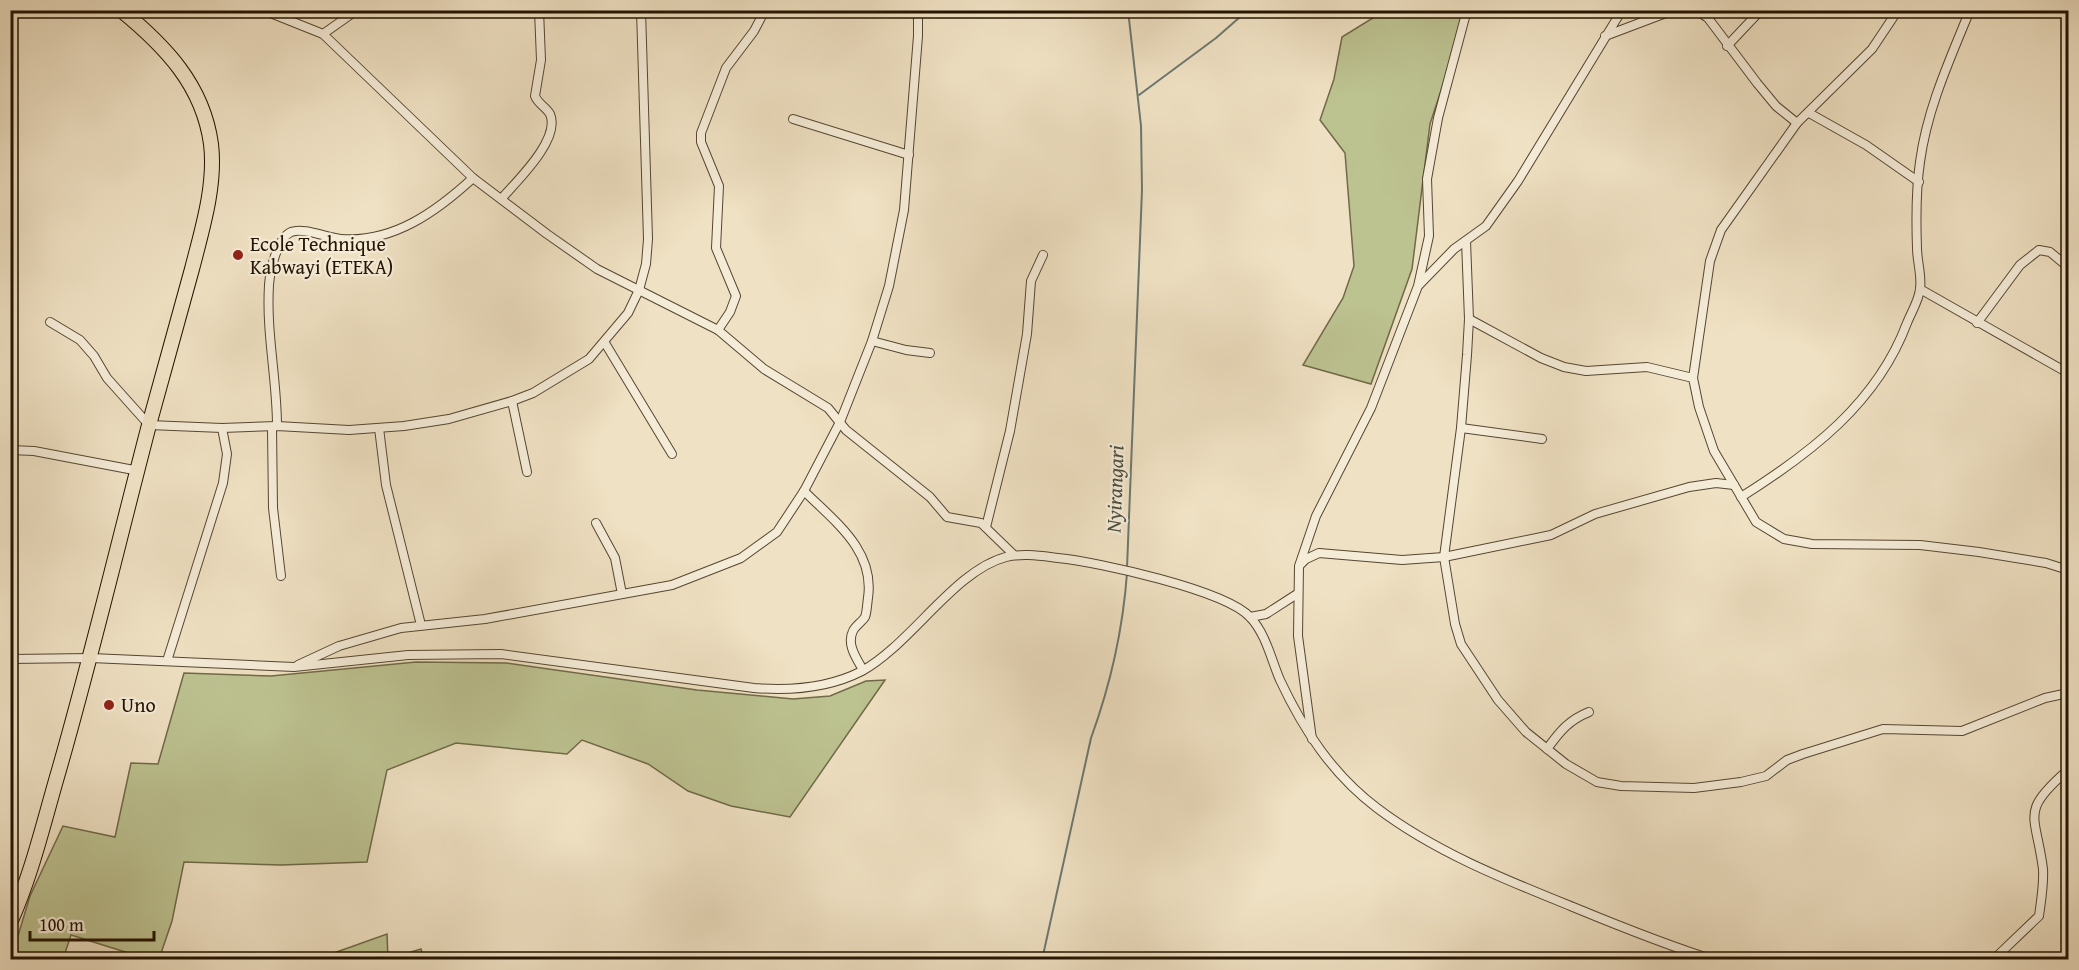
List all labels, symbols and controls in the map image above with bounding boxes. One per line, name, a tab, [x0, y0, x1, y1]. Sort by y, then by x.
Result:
place label: Ecole Technique Kabwayi (ETEKA)	[250, 229, 393, 281]
marker: Ecole Technique Kabwayi (ETEKA)	[231, 248, 245, 262]
water label: Nyirangari	[1097, 444, 1132, 534]
place label: Uno	[121, 690, 156, 719]
marker: Uno	[102, 698, 116, 712]
scale bar	[30, 904, 154, 942]
text: 100 m	[39, 911, 84, 938]

